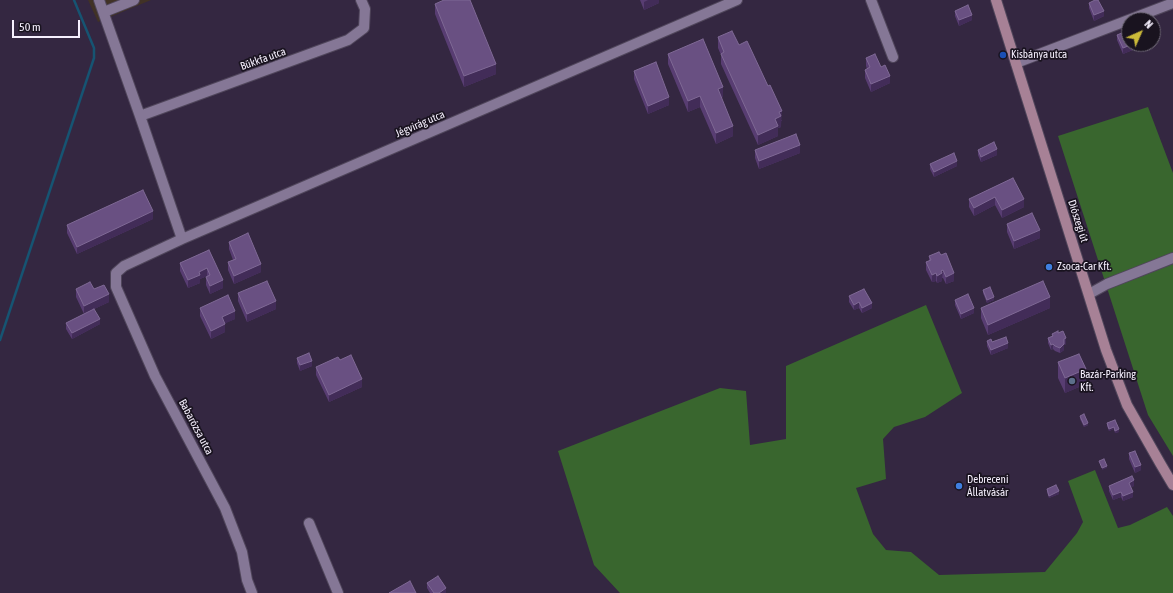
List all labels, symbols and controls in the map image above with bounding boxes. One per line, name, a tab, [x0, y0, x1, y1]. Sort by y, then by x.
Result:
scale bar	[14, 12, 82, 38]
north arrow	[1121, 12, 1161, 52]
text: N	[1142, 18, 1155, 31]
text: 50 m	[19, 20, 41, 34]
street label: Bükkfa utca	[238, 45, 288, 73]
place label: Kisbánya utca	[1011, 48, 1067, 62]
marker: Kisbánya utca	[998, 50, 1008, 60]
street label: Jégvirág utca	[393, 108, 447, 140]
street label: Diószegi út	[1065, 198, 1091, 244]
place label: Zsoca-Car Kft.	[1057, 260, 1111, 274]
marker: Zsoca-Car Kft.	[1044, 262, 1054, 272]
place label: Bazár-Parking Kft.	[1080, 368, 1136, 394]
marker: Bazár-Parking Kft.	[1067, 376, 1077, 386]
street label: Babarózsa utca	[176, 397, 216, 457]
place label: Debreceni Állatvásár	[967, 473, 1008, 499]
marker: Debreceni Állatvásár	[954, 481, 964, 491]

